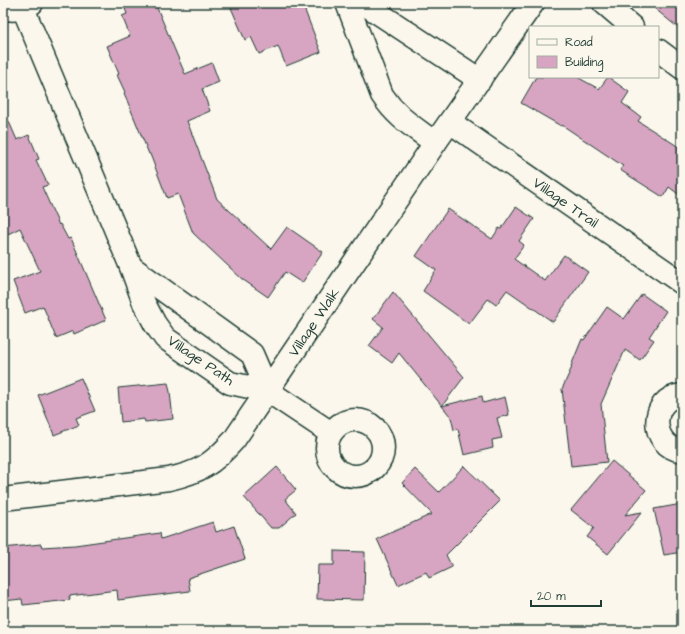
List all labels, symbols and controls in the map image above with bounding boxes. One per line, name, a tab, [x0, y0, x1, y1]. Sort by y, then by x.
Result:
legend	[529, 26, 659, 78]
text: Road	[565, 34, 593, 51]
text: Building	[565, 54, 603, 72]
street label: Village Trail	[528, 173, 603, 233]
street label: Village Walk	[283, 284, 345, 361]
street label: Village Path	[163, 330, 239, 392]
scale bar	[531, 582, 601, 608]
text: 20 m	[537, 588, 566, 605]

